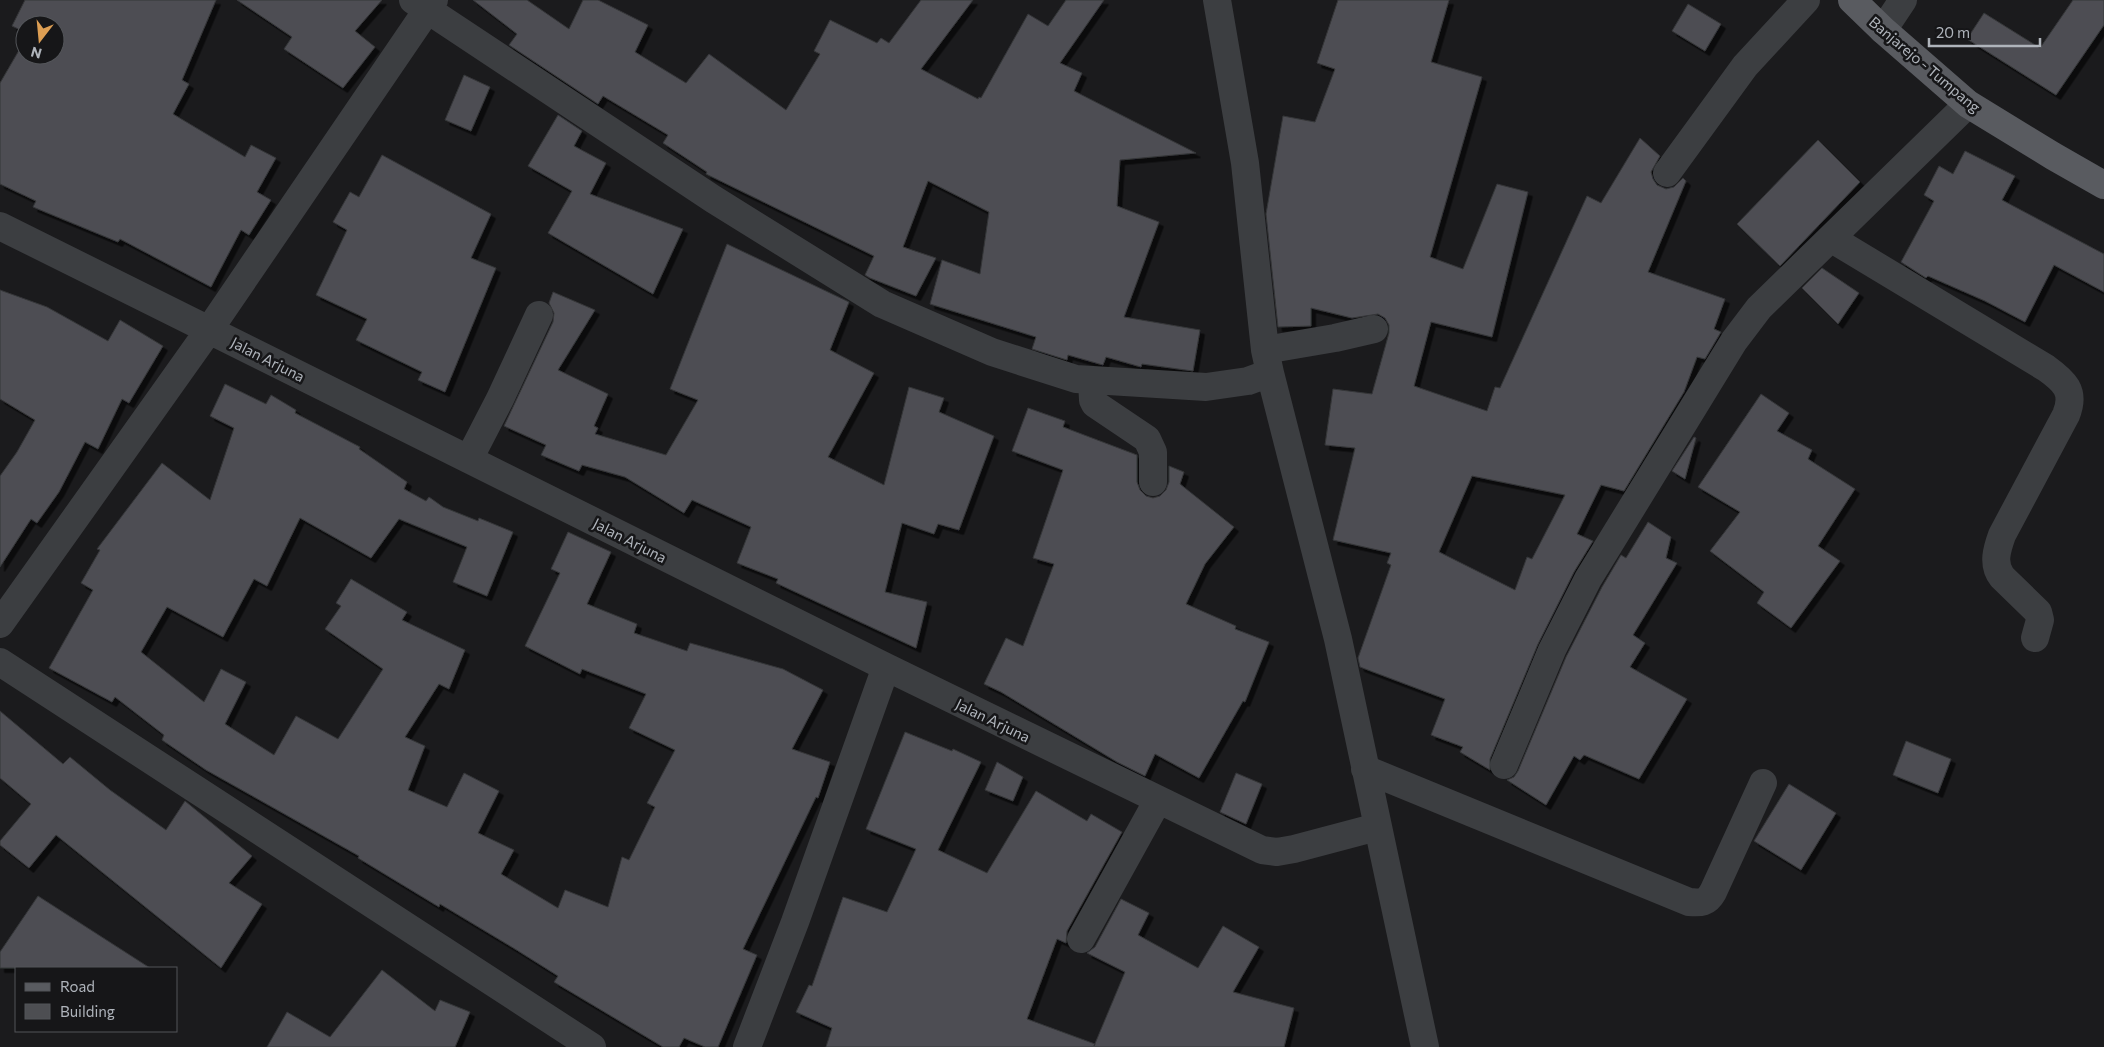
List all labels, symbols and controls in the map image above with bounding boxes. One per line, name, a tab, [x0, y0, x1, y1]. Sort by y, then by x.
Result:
street label: Banjarejo - Tumpang	[1866, 12, 1984, 116]
north arrow	[15, 15, 65, 65]
scale bar	[1929, 15, 2040, 47]
text: 20 m	[1936, 23, 1970, 41]
text: N	[29, 43, 44, 63]
street label: Jalan Arjuna	[228, 333, 308, 385]
street label: Jalan Arjuna	[590, 514, 670, 566]
street label: Jalan Arjuna	[953, 694, 1033, 746]
legend	[15, 967, 178, 1032]
text: Road	[60, 977, 95, 995]
text: Building	[60, 1002, 115, 1020]

